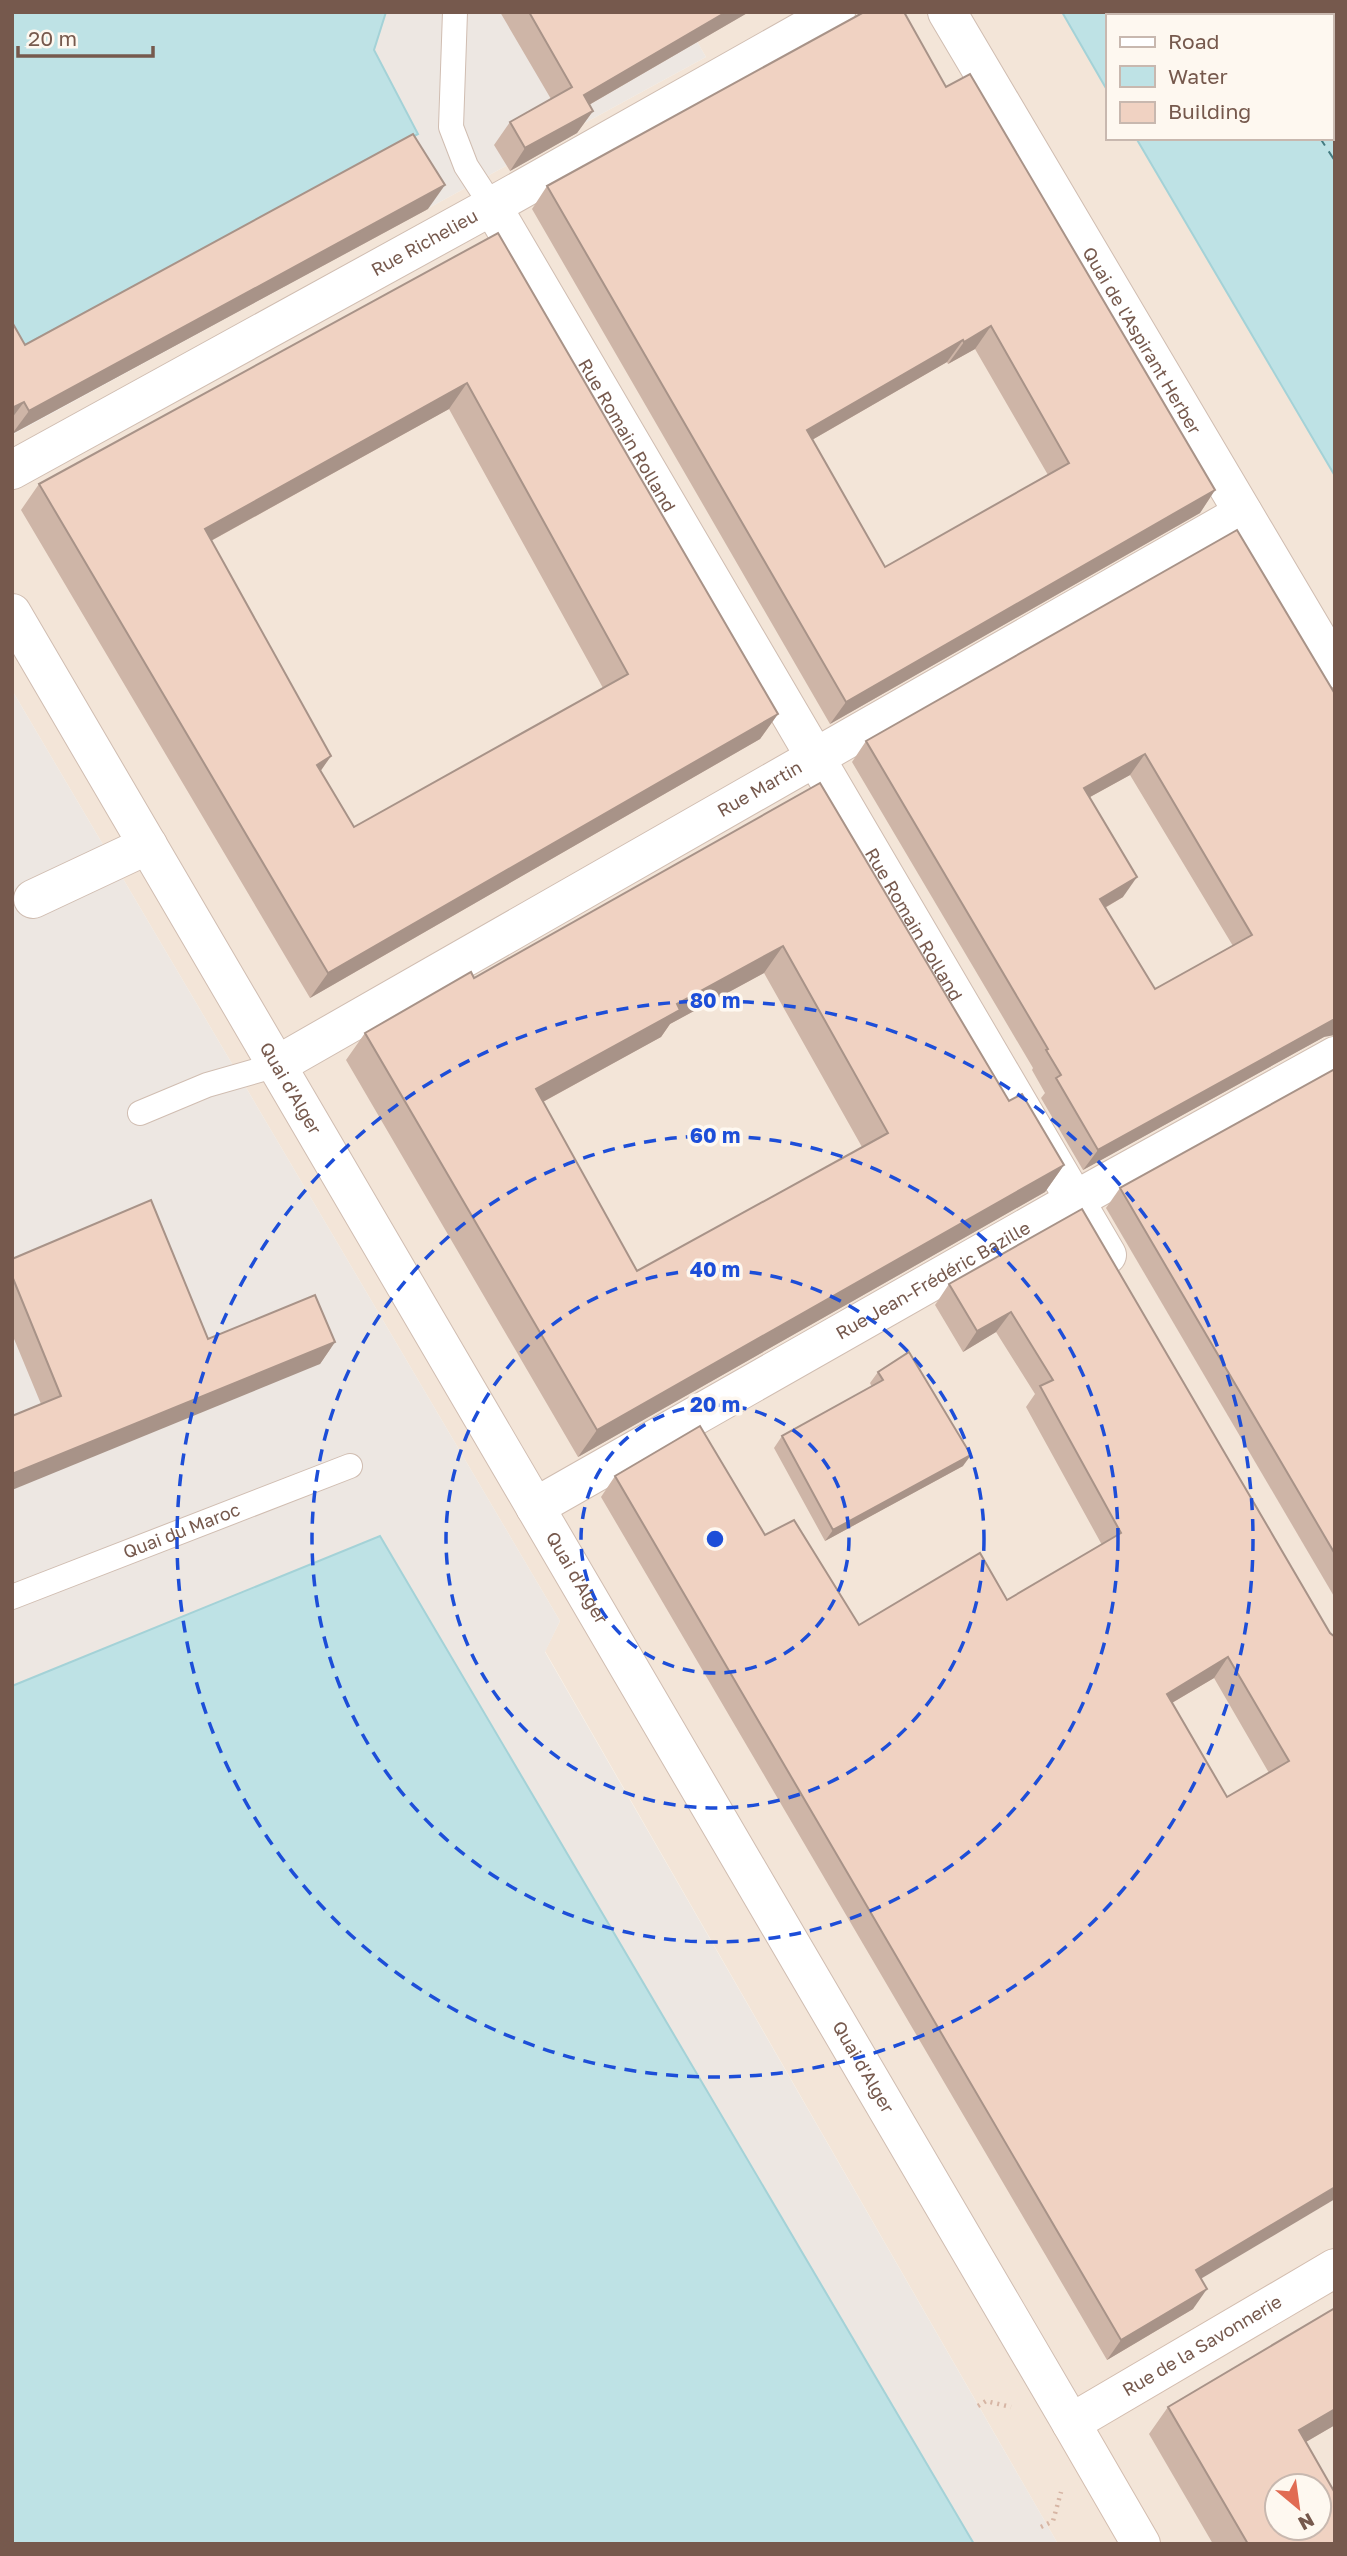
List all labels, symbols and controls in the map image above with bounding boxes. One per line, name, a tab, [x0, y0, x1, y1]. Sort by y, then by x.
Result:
scale bar	[18, 14, 152, 58]
legend	[1106, 14, 1333, 140]
text: 20 m	[28, 25, 77, 51]
text: Road	[1168, 28, 1219, 54]
text: Water	[1168, 63, 1228, 89]
text: Building	[1168, 98, 1251, 124]
street label: Rue Richelieu	[367, 204, 481, 280]
street label: Quai de l'Aspirant Herber	[1078, 243, 1206, 438]
street label: Rue Romain Rolland	[574, 354, 681, 516]
street label: Rue Martin	[713, 755, 805, 821]
street label: Rue Romain Rolland	[861, 844, 968, 1005]
text: 80 m	[690, 987, 740, 1013]
street label: Quai d'Alger	[256, 1038, 327, 1138]
text: 60 m	[690, 1122, 740, 1148]
street label: Rue Jean-Frédéric Bazille	[832, 1216, 1034, 1344]
text: 40 m	[690, 1256, 740, 1282]
text: 20 m	[690, 1391, 740, 1417]
street label: Quai du Maroc	[120, 1498, 243, 1563]
street label: Quai d'Alger	[542, 1527, 613, 1628]
centre of rings	[703, 1527, 727, 1551]
street label: Quai d'Alger	[828, 2017, 899, 2117]
street label: Rue de la Savonnerie	[1118, 2290, 1285, 2400]
north arrow	[1263, 2472, 1333, 2542]
text: N	[1295, 2509, 1318, 2536]

